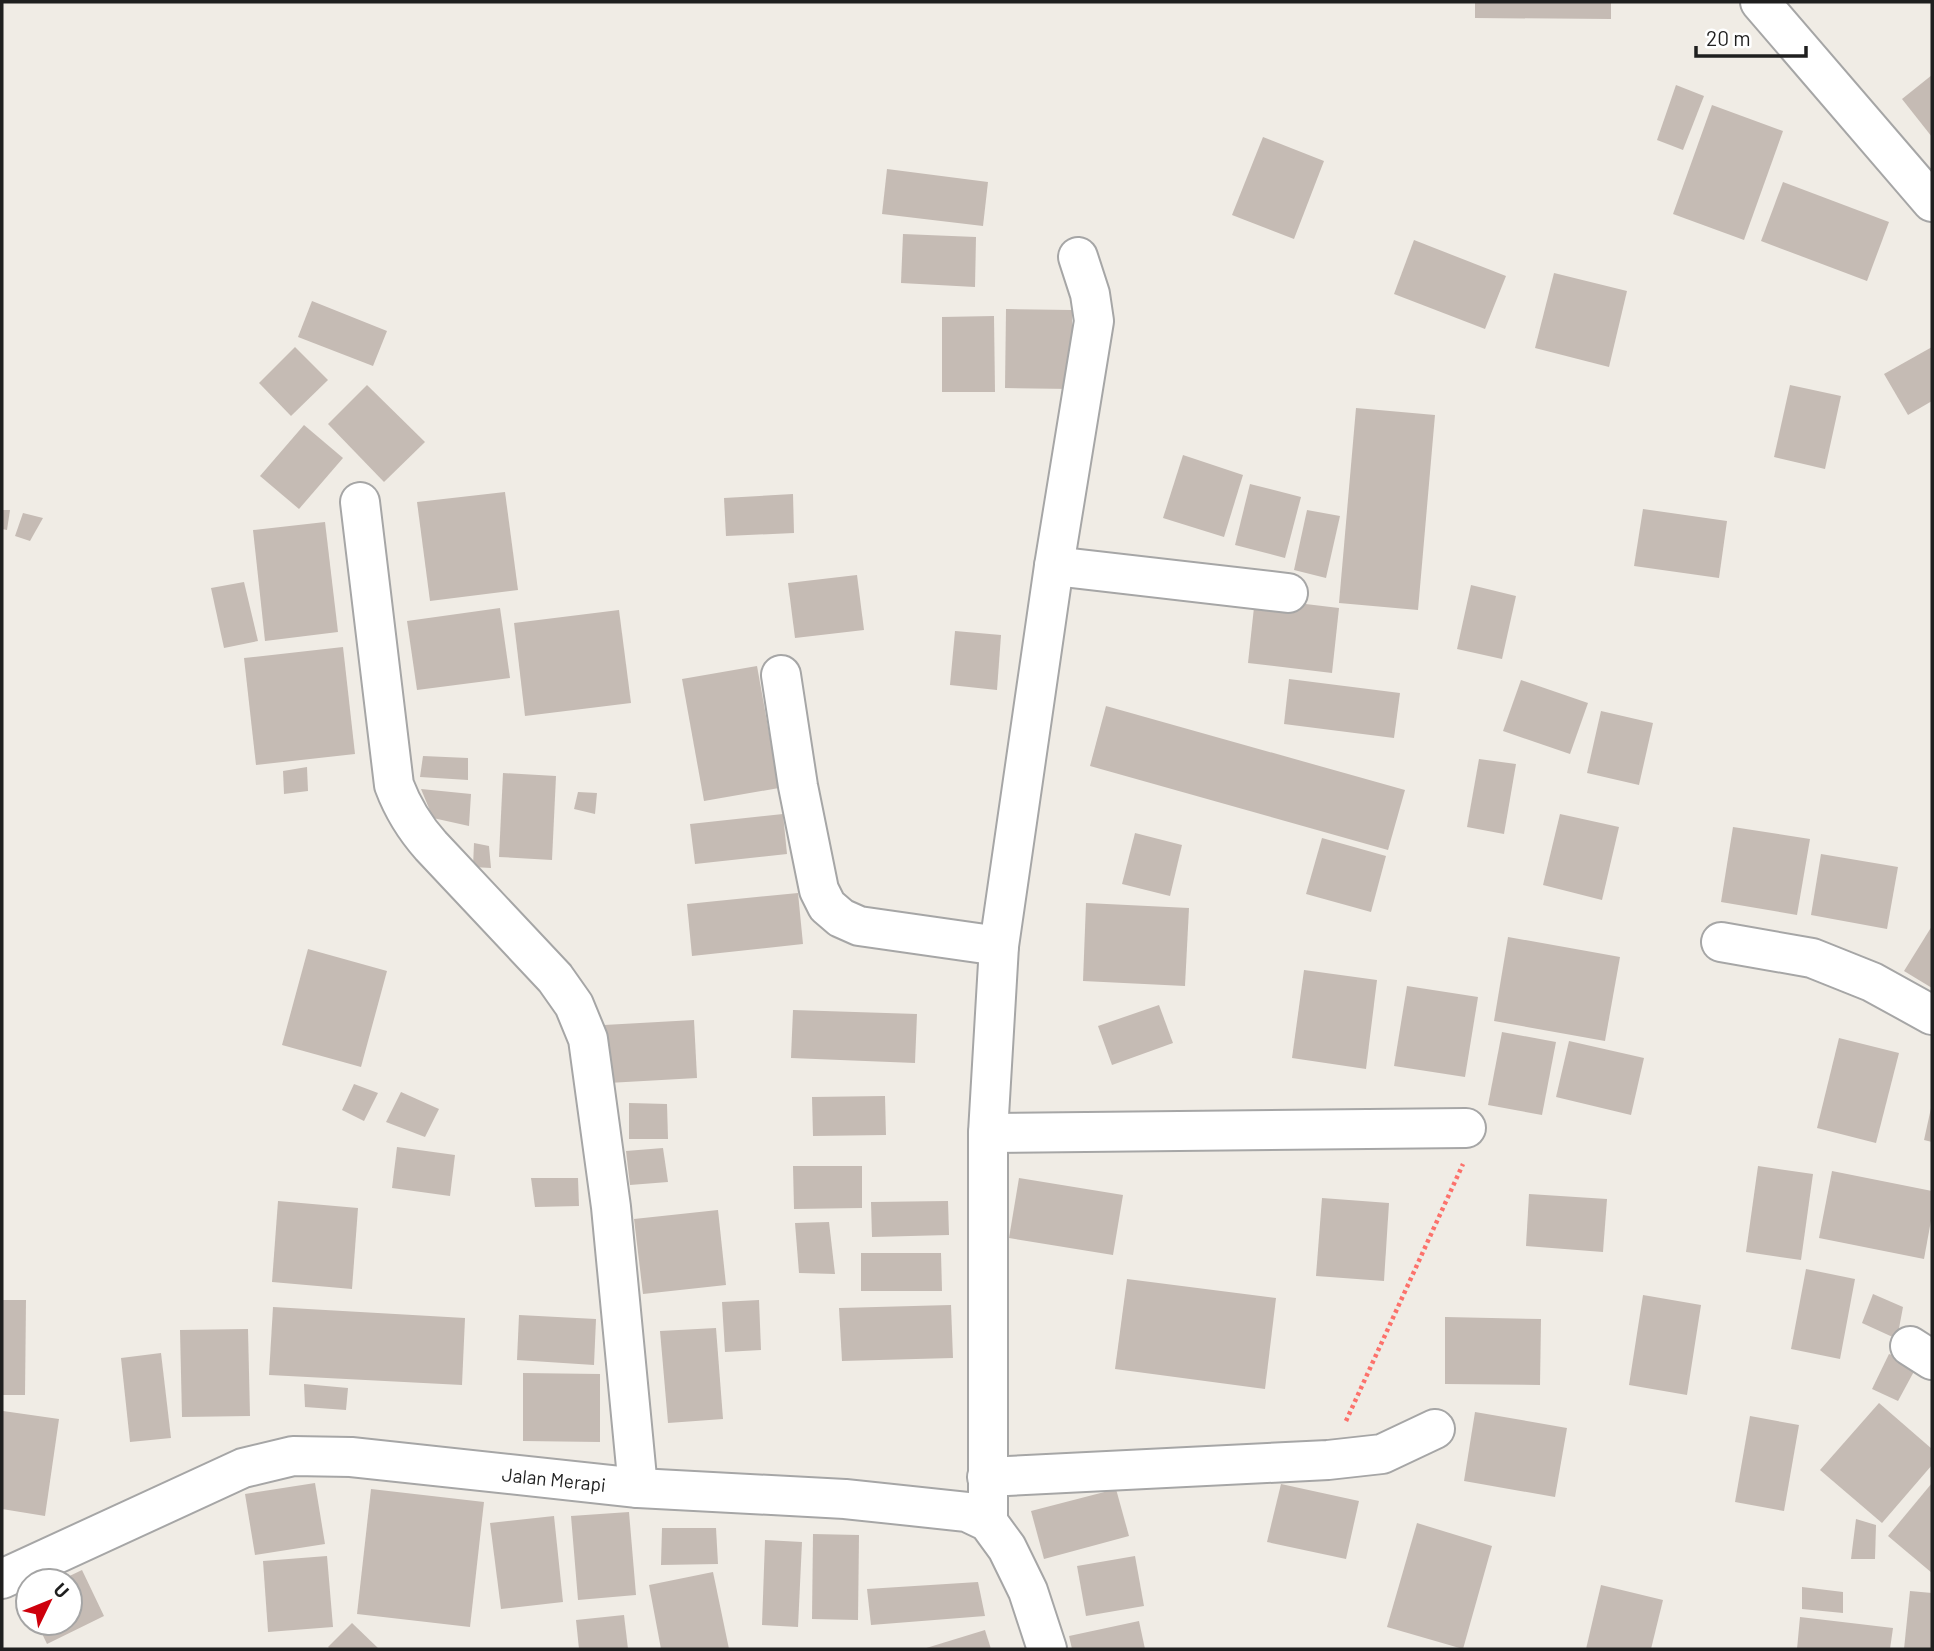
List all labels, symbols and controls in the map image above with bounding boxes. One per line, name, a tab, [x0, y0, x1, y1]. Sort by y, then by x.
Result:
scale bar	[1696, 14, 1806, 58]
text: 20 m	[1706, 25, 1751, 50]
street label: Jalan Merapi	[501, 1462, 607, 1496]
north arrow	[14, 1567, 84, 1637]
text: U	[49, 1578, 74, 1602]

